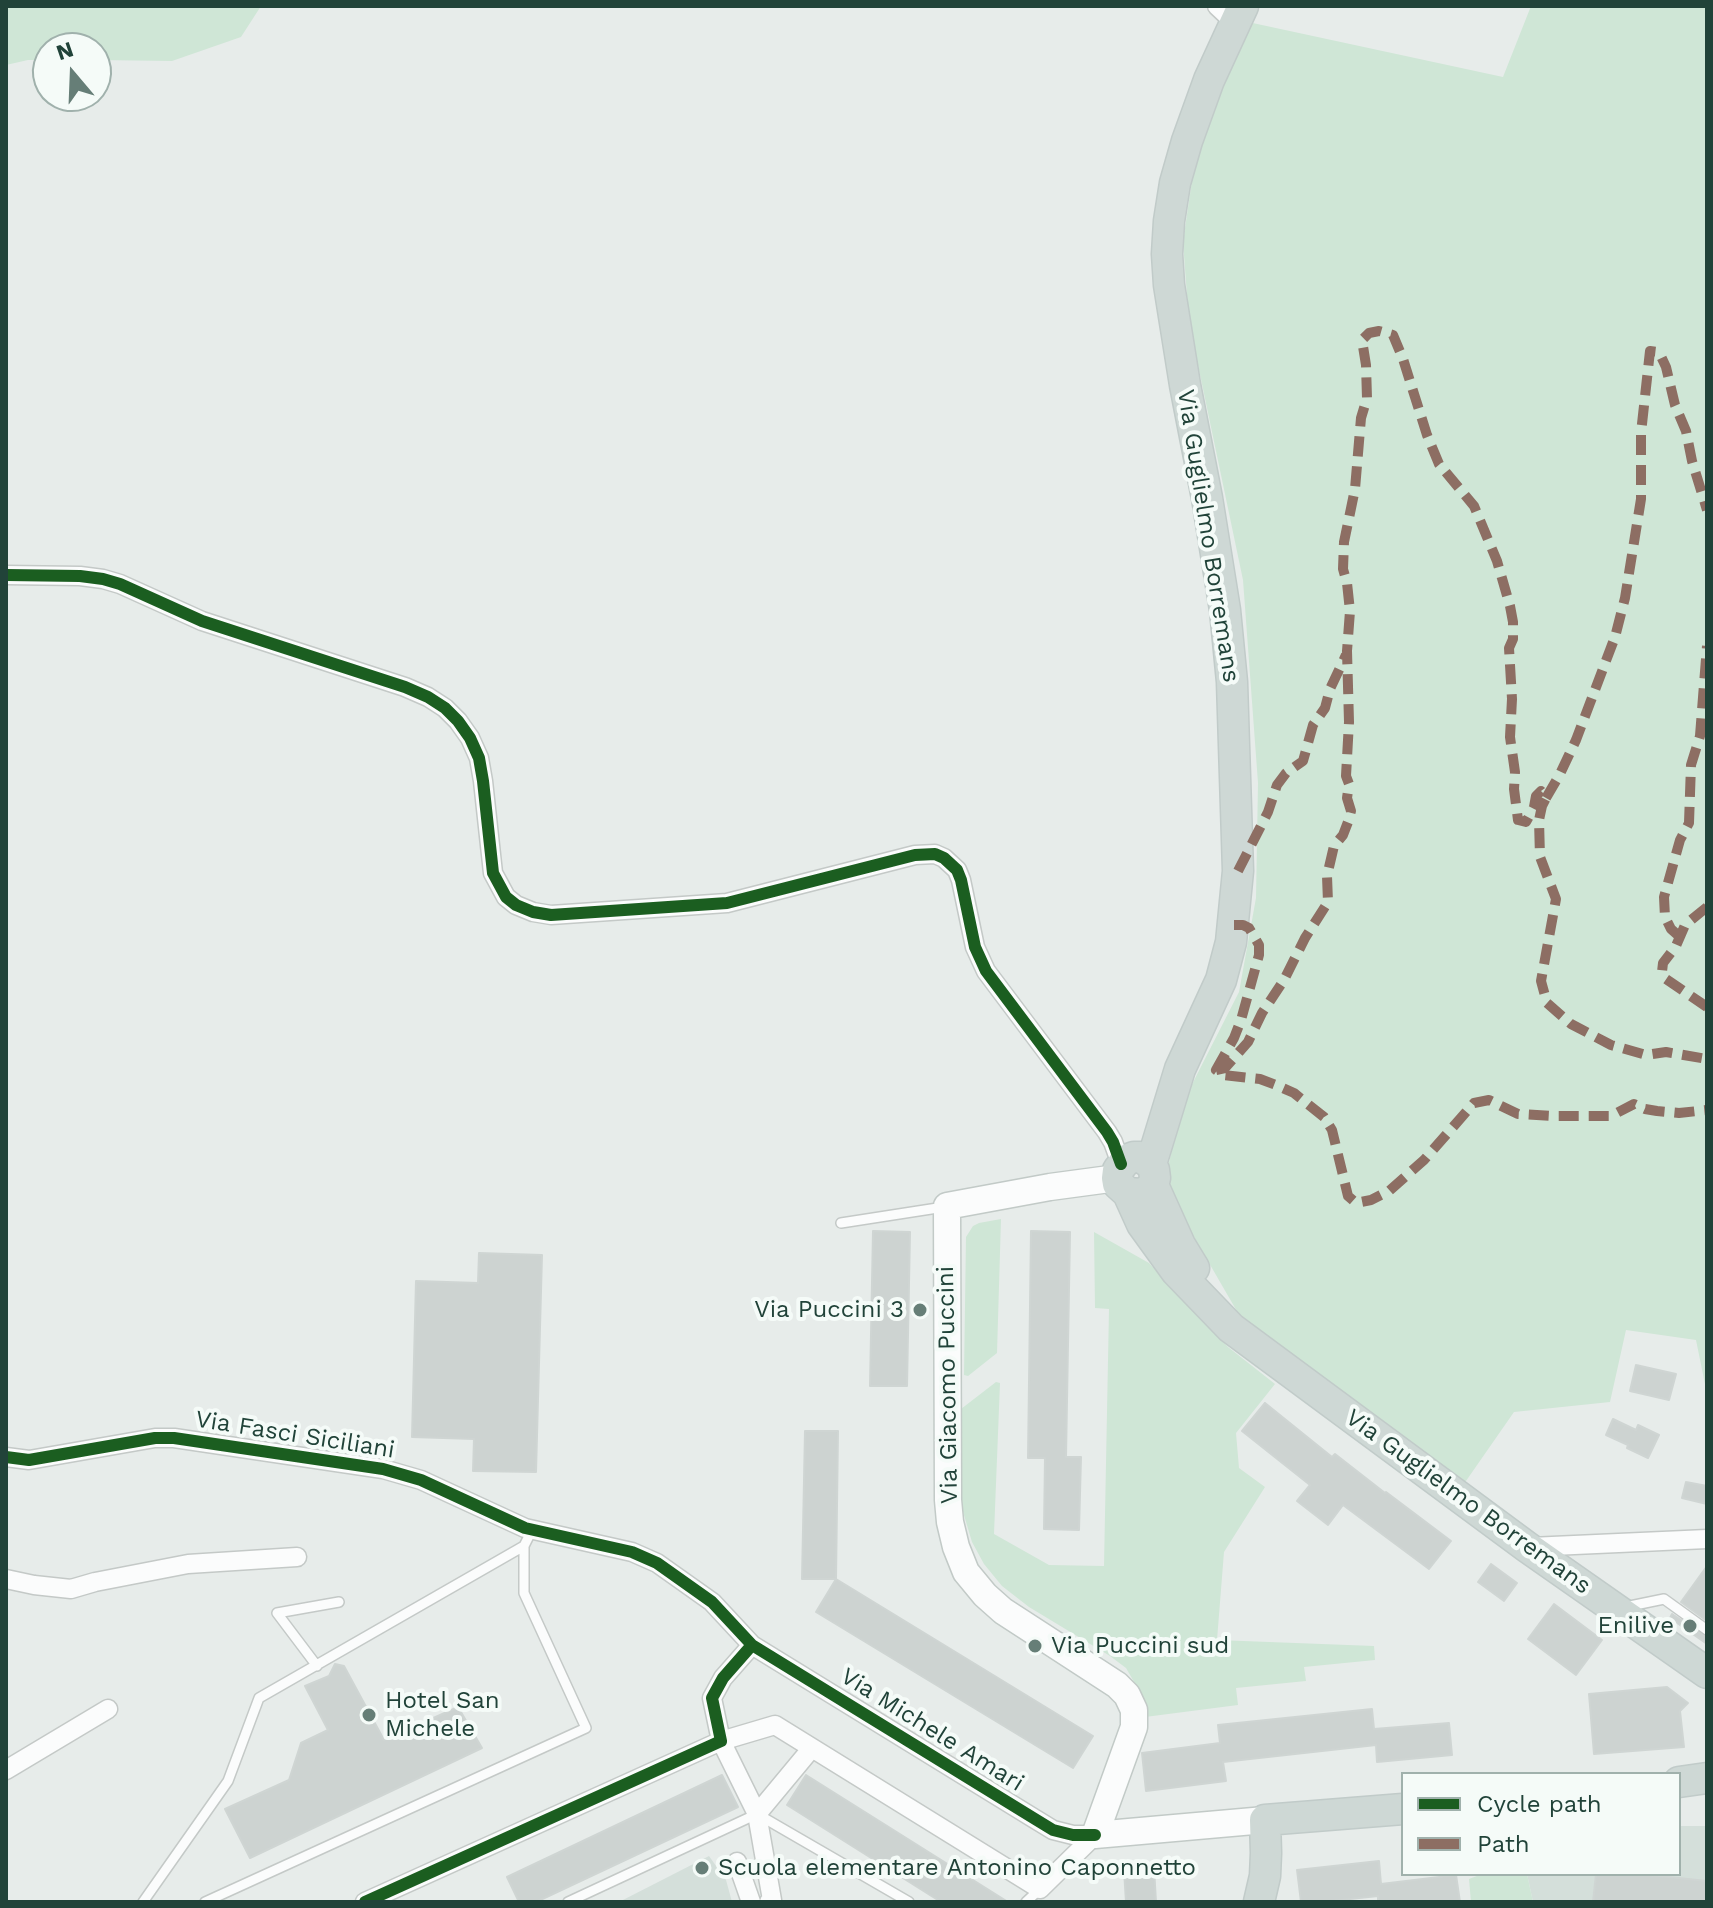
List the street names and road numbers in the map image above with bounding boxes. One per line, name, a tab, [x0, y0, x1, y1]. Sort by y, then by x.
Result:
street label: Via Guglielmo Borremans	[1171, 388, 1245, 684]
street label: Via Giacomo Puccini	[932, 1266, 964, 1504]
street label: Via Guglielmo Borremans	[1340, 1403, 1596, 1601]
street label: Via Fasci Siciliani	[193, 1405, 397, 1465]
street label: Via Michele Amari	[835, 1662, 1029, 1798]

